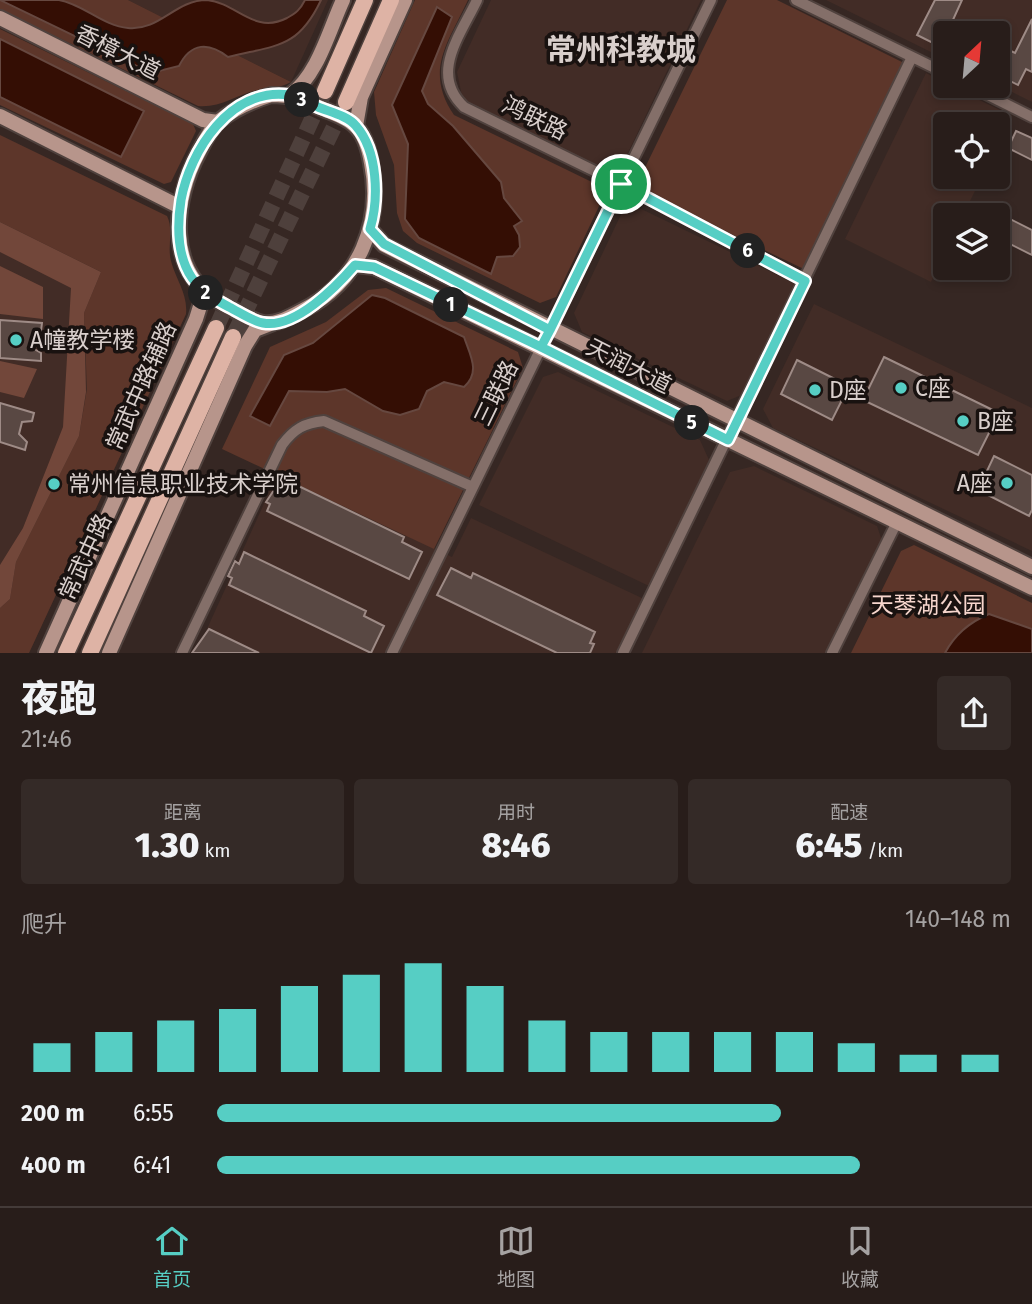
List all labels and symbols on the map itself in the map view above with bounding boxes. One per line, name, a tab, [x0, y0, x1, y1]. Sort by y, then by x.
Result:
street label: 香樟大道	[71, 19, 165, 85]
north arrow	[933, 21, 1010, 98]
district label: 常州科教城	[546, 32, 696, 68]
pin: 3	[284, 82, 320, 118]
street label: 鸿联路	[498, 90, 572, 146]
pin	[591, 154, 651, 214]
pin: 6	[730, 233, 766, 268]
pin: 2	[188, 276, 224, 310]
pin: 1	[434, 288, 468, 322]
street label: 常武中路辅路	[100, 317, 182, 455]
place label: A幢教学楼	[30, 326, 135, 354]
marker: A幢教学楼	[8, 332, 24, 348]
street label: 天润大道	[582, 333, 676, 399]
street label: 三联路	[468, 356, 524, 430]
place label: C座	[915, 374, 951, 402]
place label: D座	[829, 376, 867, 404]
marker: C座	[893, 380, 909, 396]
marker: D座	[807, 382, 823, 398]
pin: 5	[674, 406, 710, 440]
place label: B座	[977, 407, 1014, 435]
marker: B座	[955, 413, 971, 429]
place label: A座	[957, 469, 993, 497]
place label: 常州信息职业技术学院	[68, 470, 298, 498]
marker: A座	[999, 475, 1015, 491]
marker: 常州信息职业技术学院	[46, 476, 62, 492]
street label: 常武中路	[53, 509, 117, 605]
park label: 天琴湖公园	[871, 591, 986, 619]

